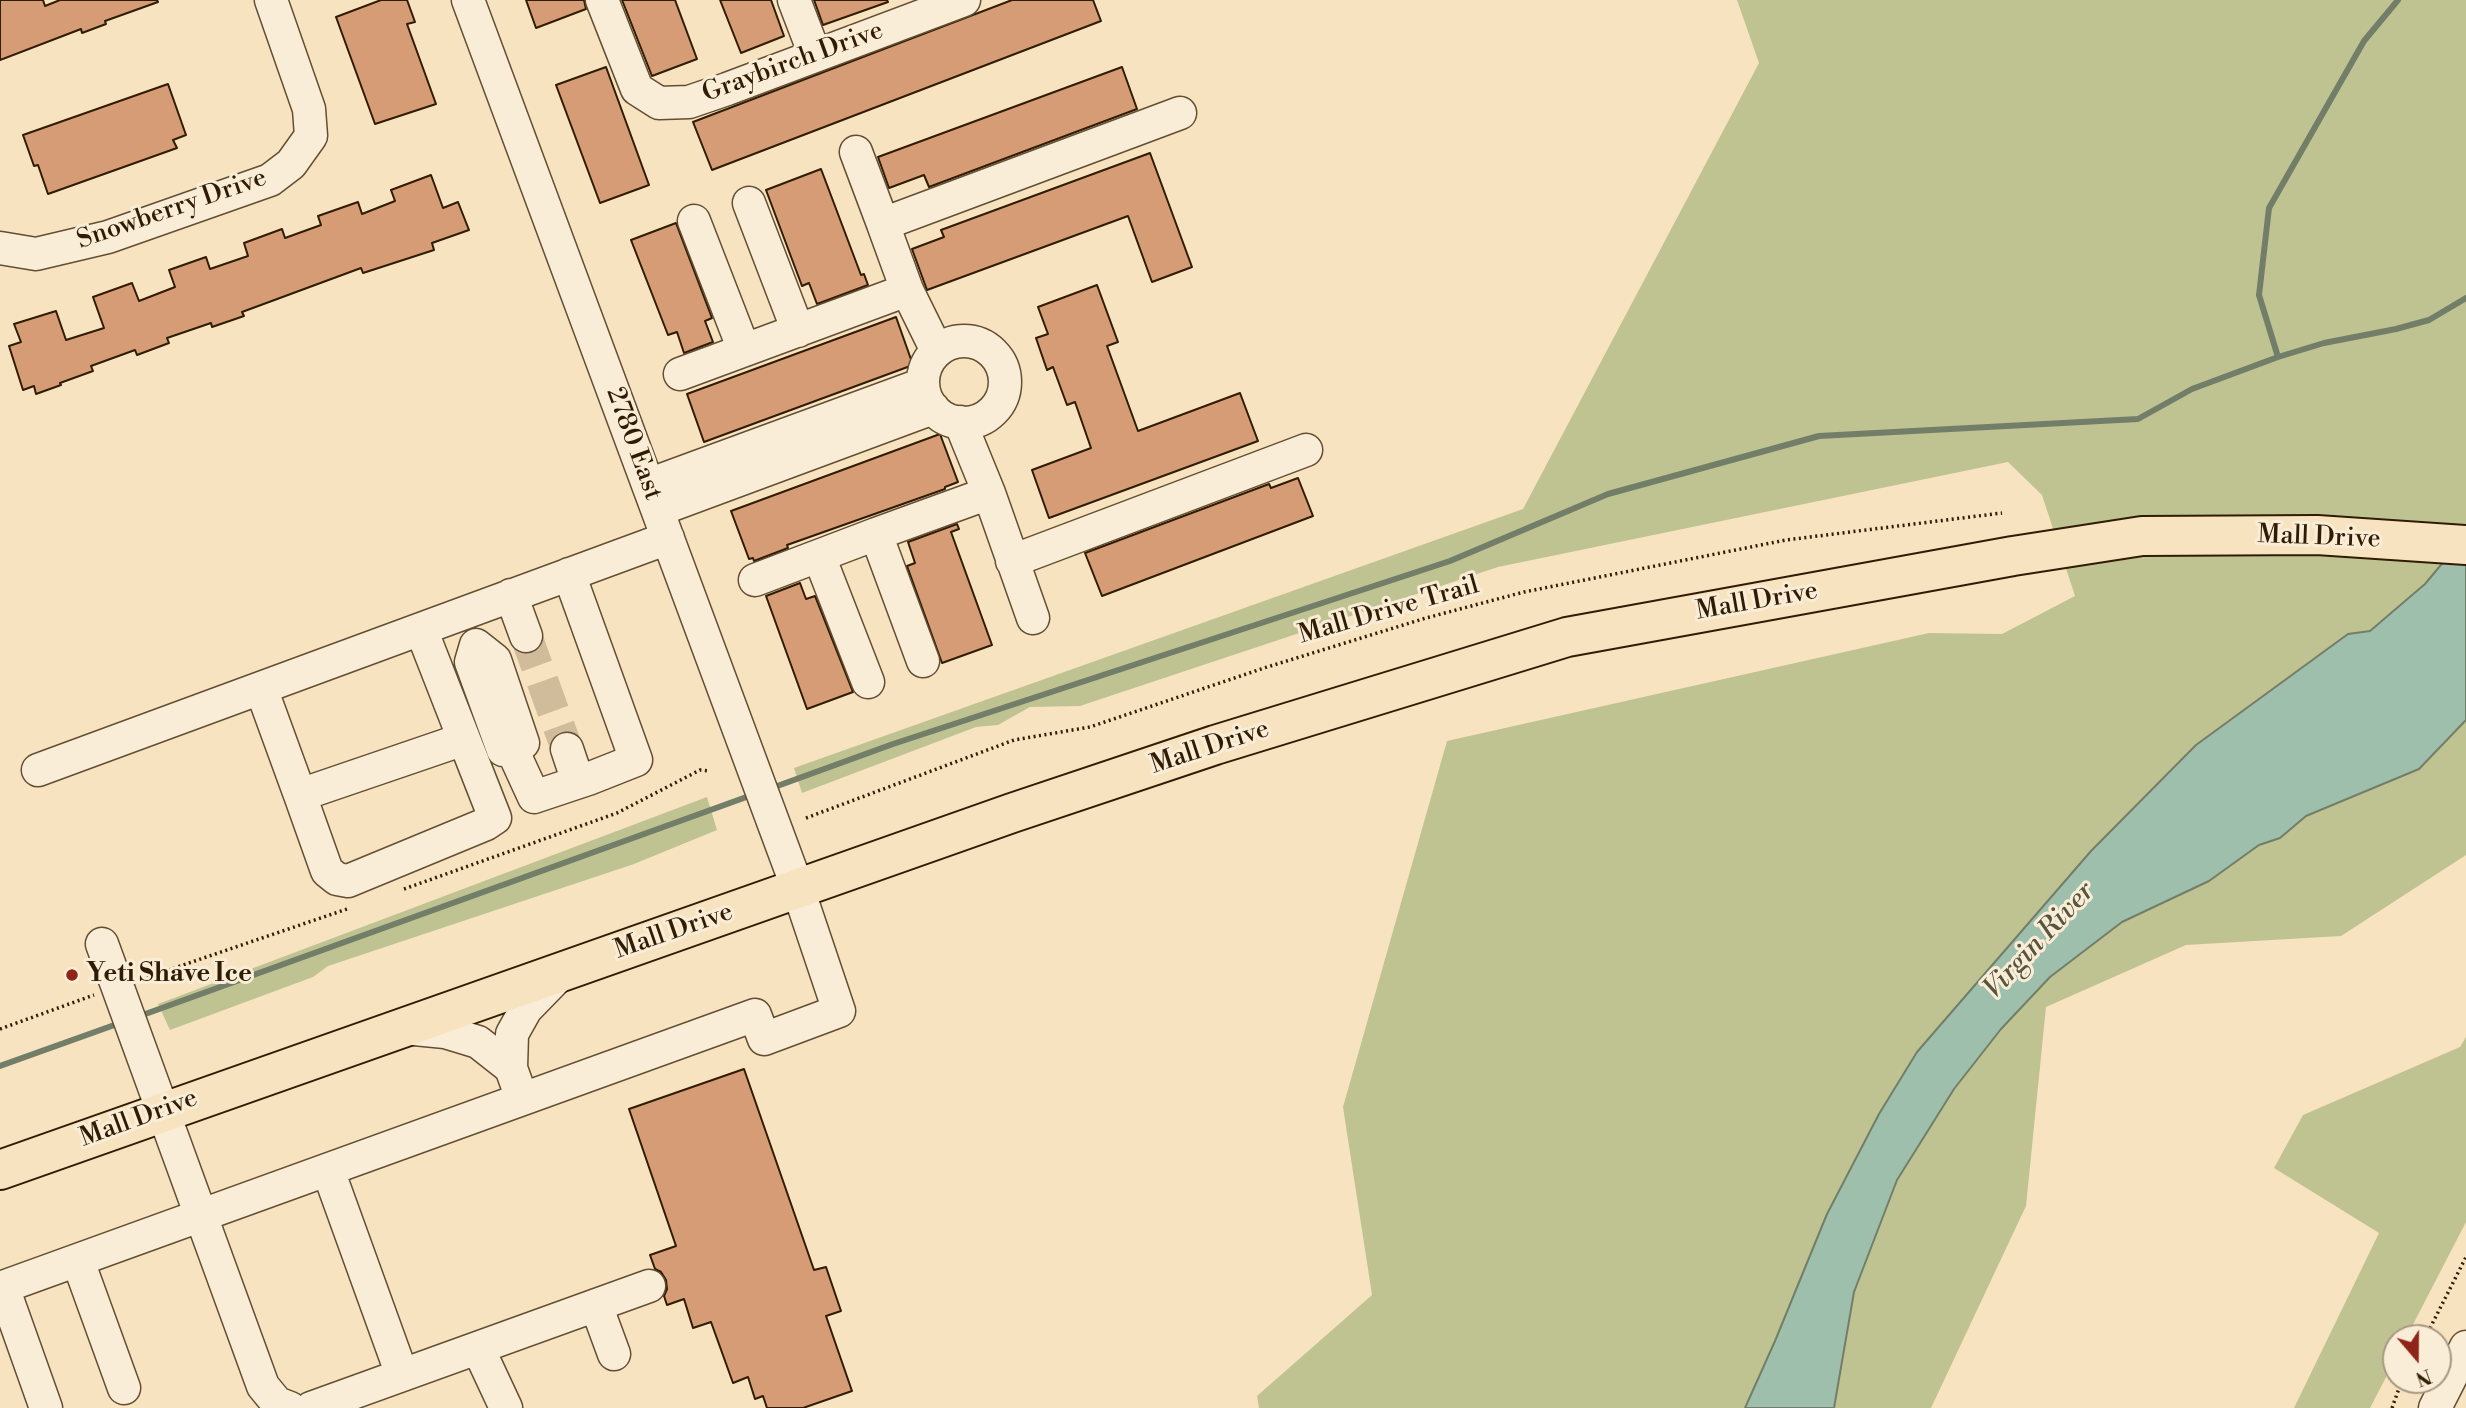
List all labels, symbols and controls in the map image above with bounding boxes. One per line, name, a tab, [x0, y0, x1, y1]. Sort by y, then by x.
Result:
street label: Graybirch Drive	[698, 16, 888, 110]
street label: Snowberry Drive	[73, 163, 271, 257]
street label: 2780 East	[598, 383, 668, 505]
street label: Mall Drive	[2257, 520, 2381, 556]
street label: Mall Drive Trail	[1295, 570, 1483, 652]
street label: Mall Drive	[1694, 576, 1820, 628]
street label: Mall Drive	[1147, 714, 1273, 782]
water label: Virgin River	[1977, 876, 2103, 1006]
street label: Mall Drive	[611, 897, 737, 967]
place label: Yeti Shave Ice	[86, 959, 252, 991]
marker: Yeti Shave Ice	[64, 967, 80, 983]
street label: Mall Drive	[76, 1083, 202, 1155]
north arrow	[2382, 1324, 2452, 1394]
text: N	[2412, 1363, 2435, 1391]

